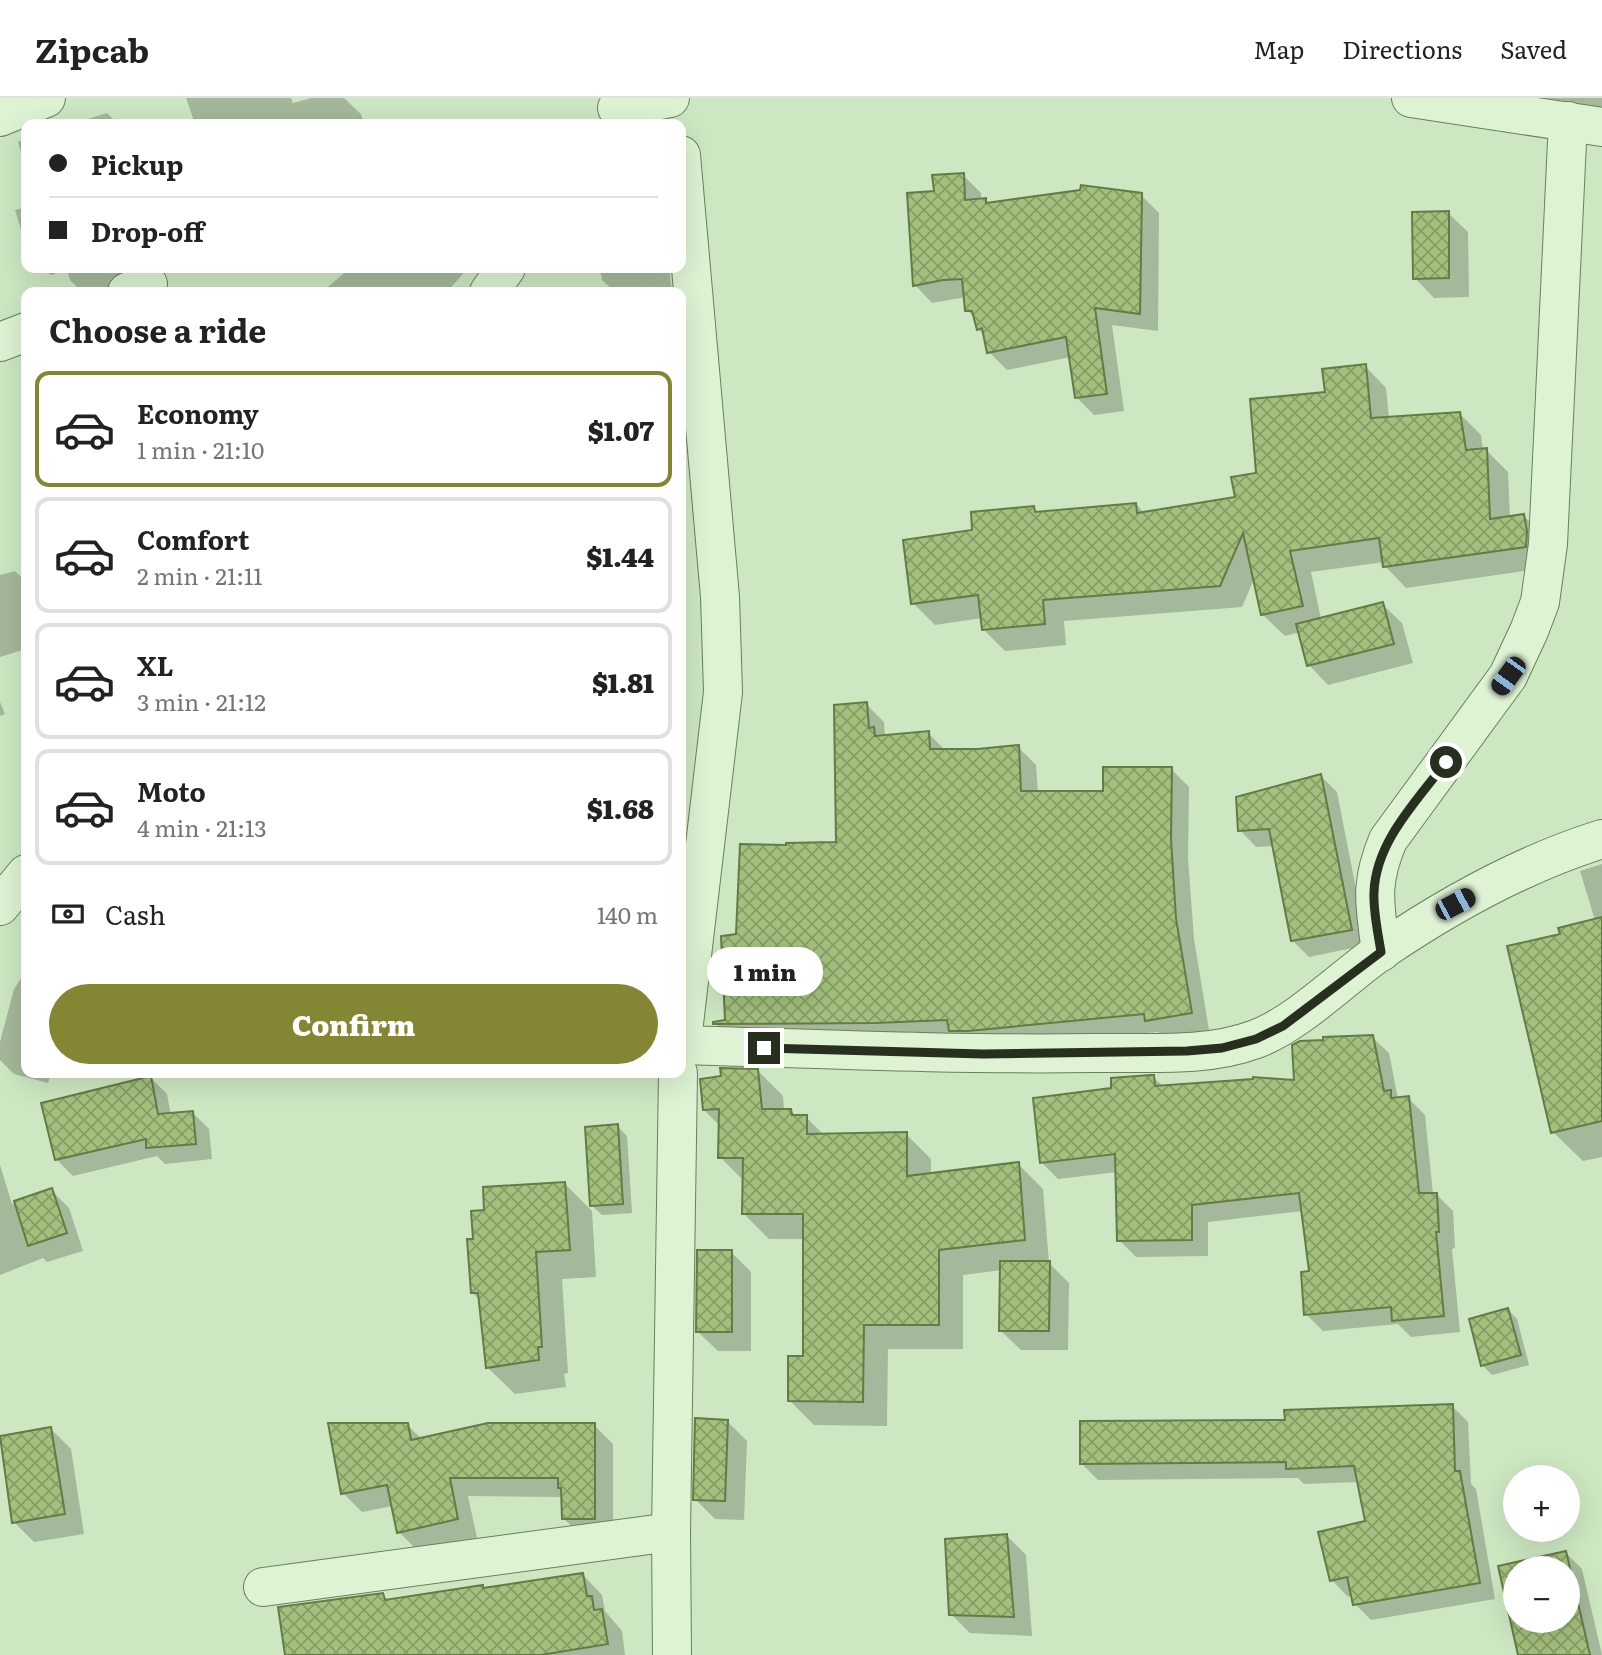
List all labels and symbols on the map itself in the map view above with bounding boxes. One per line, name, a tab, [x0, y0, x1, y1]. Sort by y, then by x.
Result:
car	[1488, 653, 1529, 699]
route start	[1430, 746, 1462, 778]
car	[1432, 885, 1479, 923]
callout: 1 min	[706, 946, 822, 996]
route end	[748, 1032, 780, 1064]

